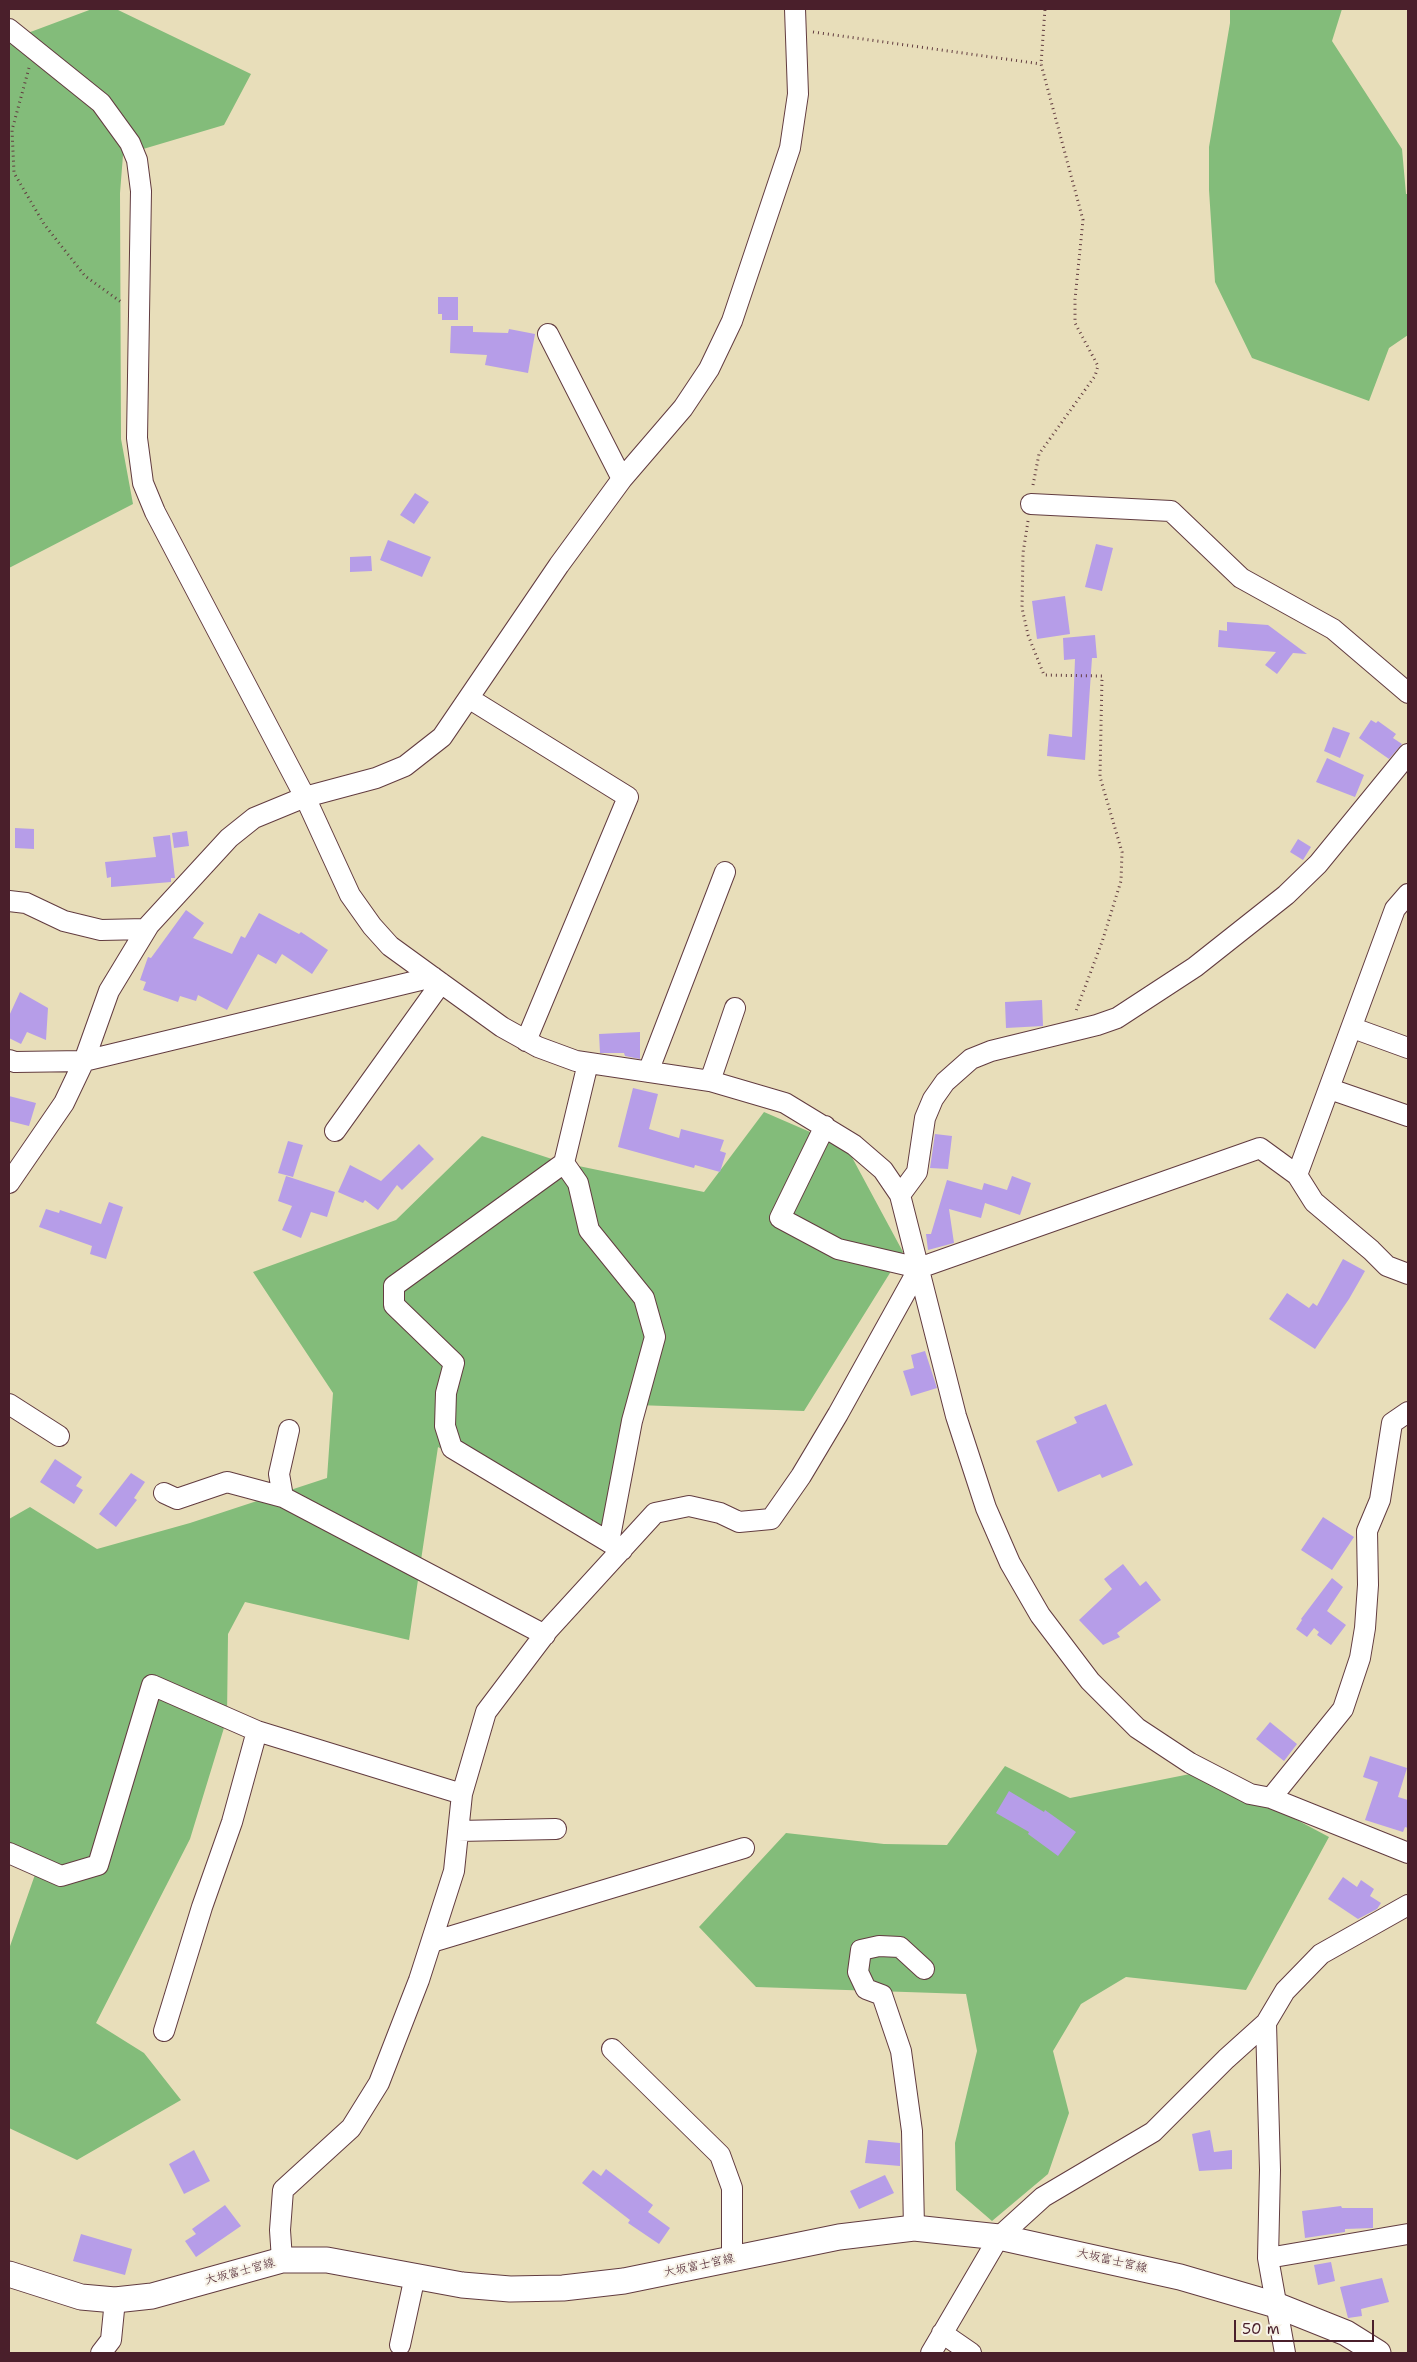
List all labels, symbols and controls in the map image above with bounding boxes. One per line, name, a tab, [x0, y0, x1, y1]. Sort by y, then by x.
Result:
street label: 大坂富士宮線	[1075, 2246, 1149, 2276]
street label: 大坂富士宮線	[662, 2251, 736, 2281]
street label: 大坂富士宮線	[203, 2256, 277, 2288]
scale bar	[1237, 2310, 1377, 2342]
text: 50 m	[1242, 2319, 1280, 2339]

